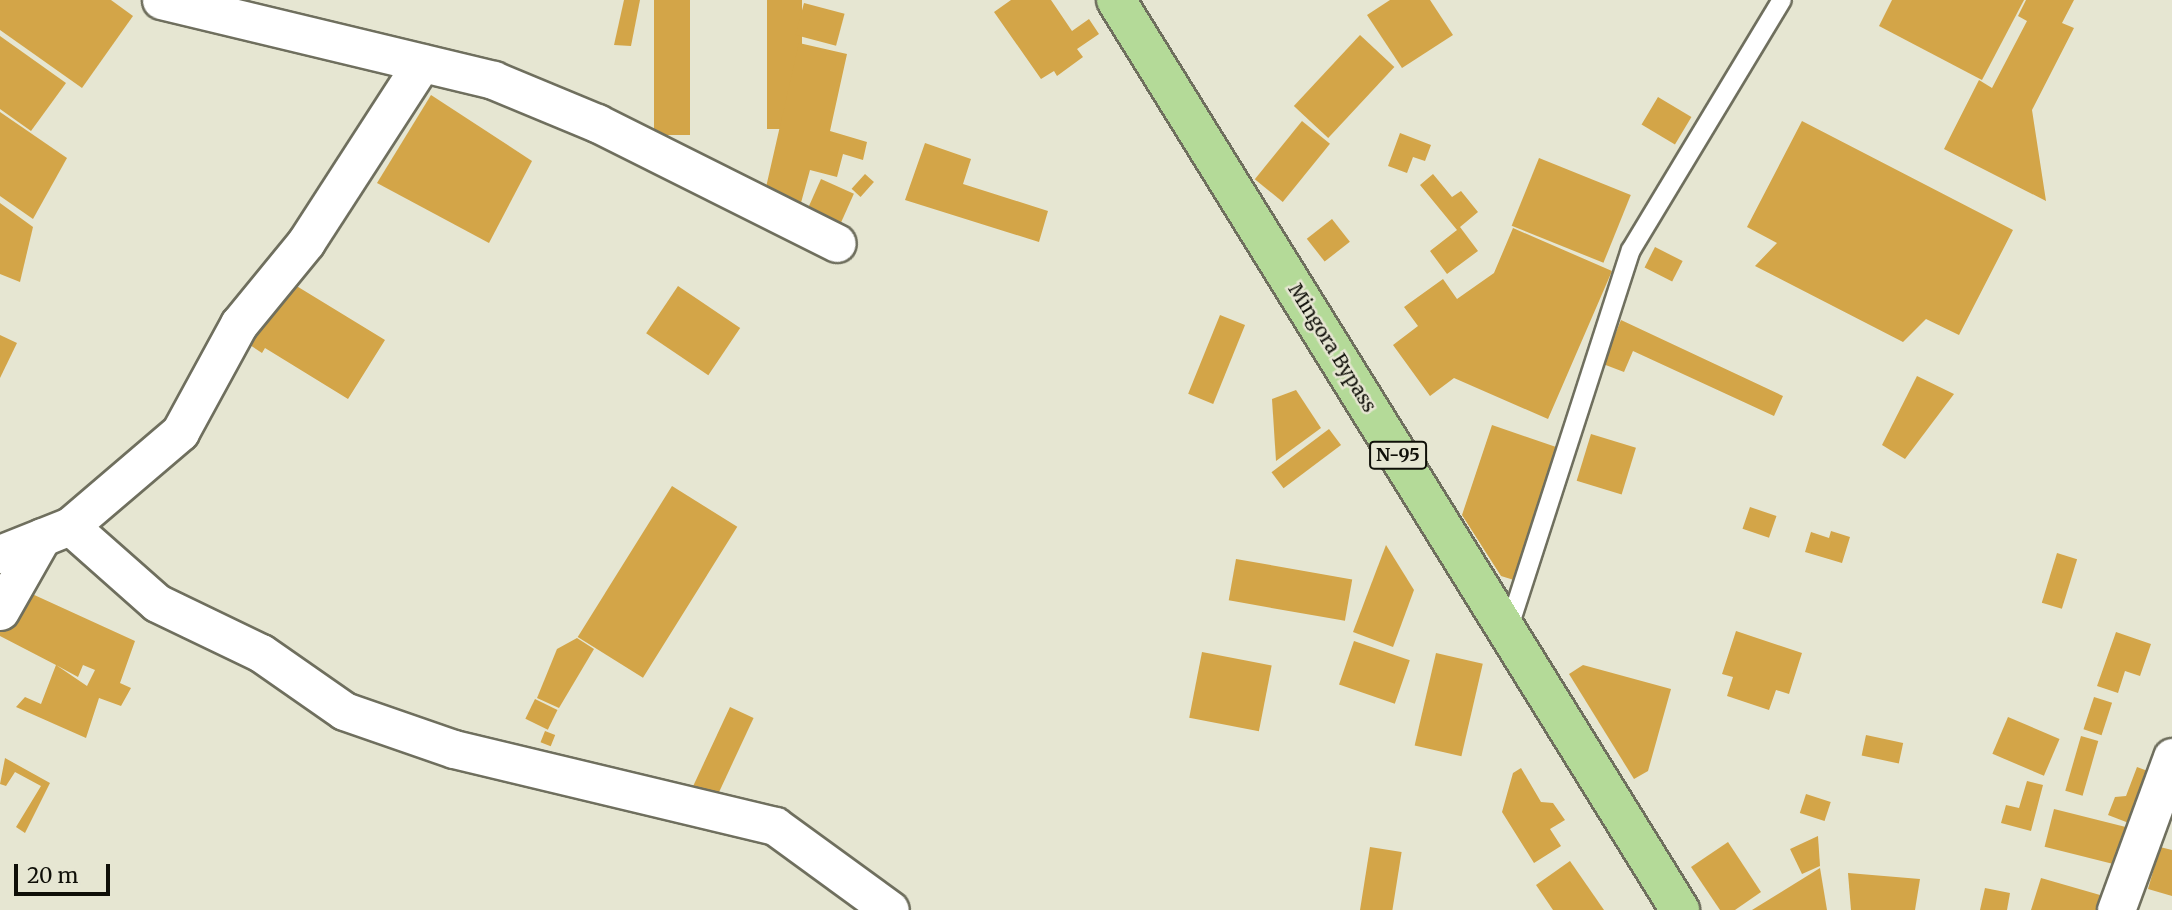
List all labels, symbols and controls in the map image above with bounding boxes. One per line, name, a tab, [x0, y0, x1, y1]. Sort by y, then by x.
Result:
street label: Mingora Bypass	[1283, 279, 1381, 417]
road number: N-95	[1368, 440, 1428, 470]
scale bar	[18, 850, 114, 894]
text: 20 m	[27, 862, 78, 889]

